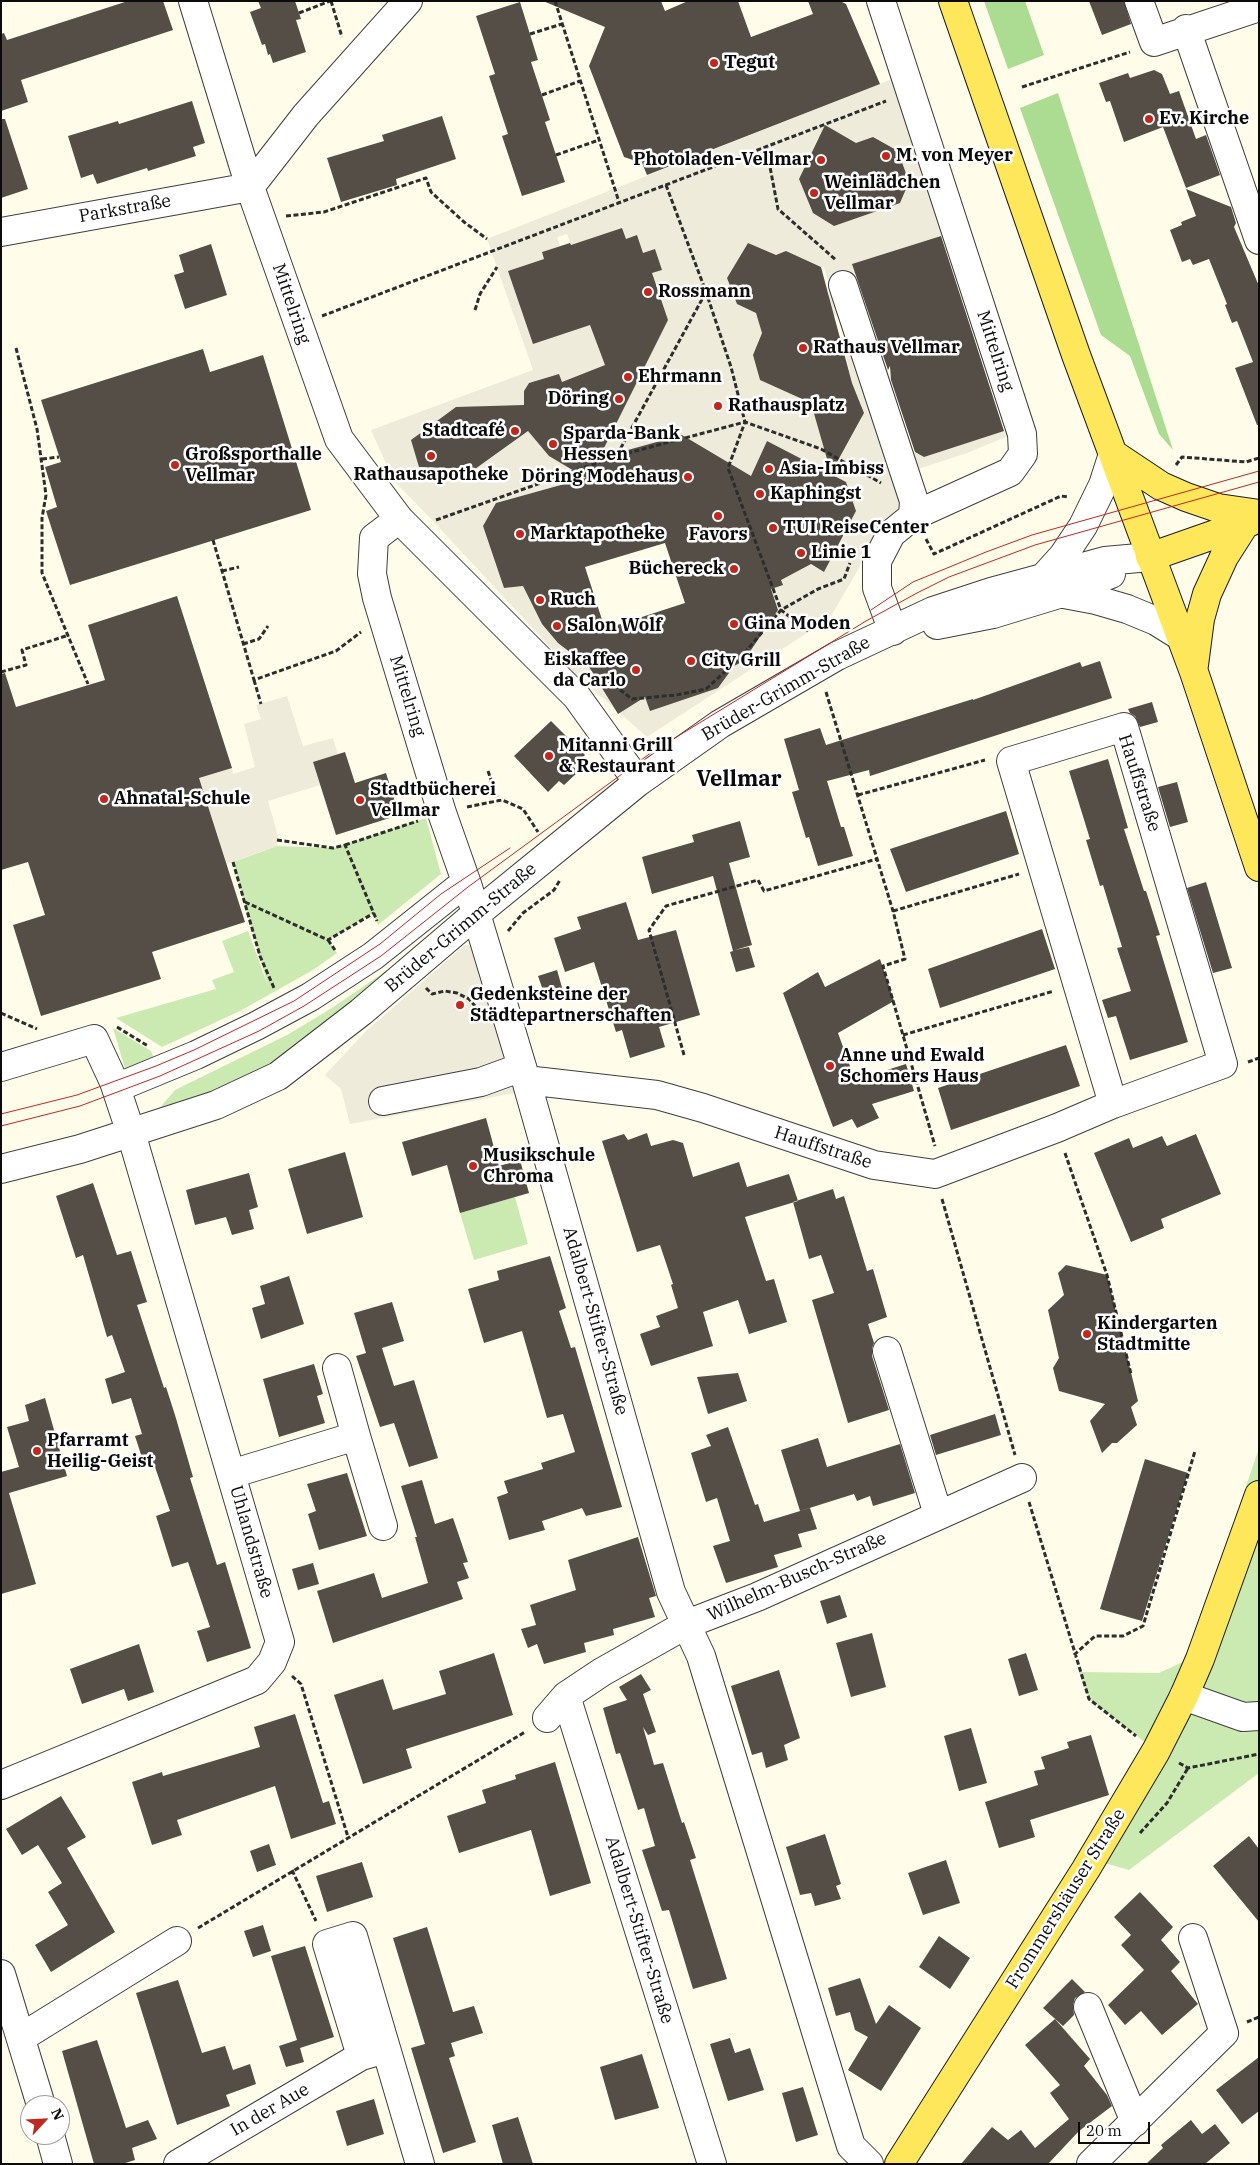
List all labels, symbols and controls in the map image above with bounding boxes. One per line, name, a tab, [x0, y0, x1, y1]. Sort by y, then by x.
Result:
place label: Tegut	[724, 52, 775, 74]
marker: Tegut	[708, 57, 720, 69]
place label: Ev. Kirche	[1159, 108, 1249, 130]
marker: Ev. Kirche	[1143, 113, 1155, 125]
place label: M. von Meyer	[896, 145, 1013, 167]
place label: Photoladen-Vellmar	[633, 149, 811, 171]
marker: M. von Meyer	[880, 150, 892, 162]
marker: Photoladen-Vellmar	[815, 154, 827, 166]
place label: Weinlädchen Vellmar	[824, 172, 941, 214]
marker: Weinlädchen Vellmar	[808, 187, 820, 199]
street label: Parkstraße	[77, 190, 173, 228]
street label: Mittelring	[267, 261, 315, 347]
place label: Rossmann	[658, 281, 751, 303]
marker: Rossmann	[642, 286, 654, 298]
street label: Mittelring	[972, 308, 1018, 394]
place label: Rathaus Vellmar	[813, 337, 960, 359]
marker: Rathaus Vellmar	[797, 342, 809, 354]
place label: Ehrmann	[638, 366, 722, 388]
marker: Ehrmann	[622, 371, 634, 383]
place label: Döring	[548, 388, 609, 410]
marker: Döring	[613, 393, 625, 405]
place label: Rathausplatz	[728, 395, 845, 417]
marker: Rathausplatz	[712, 400, 724, 412]
place label: Stadtcafé	[422, 420, 505, 442]
place label: Sparda-Bank Hessen	[563, 423, 680, 466]
marker: Stadtcafé	[509, 425, 521, 437]
marker: Sparda-Bank Hessen	[547, 438, 559, 450]
place label: Großsporthalle Vellmar	[185, 444, 322, 486]
marker: Rathausapotheke	[425, 450, 437, 462]
place label: Asia-Imbiss	[779, 458, 884, 480]
marker: Großsporthalle Vellmar	[169, 459, 181, 471]
marker: Asia-Imbiss	[763, 463, 775, 475]
place label: Rathausapotheke	[354, 464, 508, 486]
place label: Döring Modehaus	[521, 466, 678, 488]
marker: Döring Modehaus	[682, 471, 694, 483]
place label: Kaphingst	[770, 483, 861, 505]
marker: Kaphingst	[754, 488, 766, 500]
marker: Favors	[712, 510, 724, 522]
place label: TUI ReiseCenter	[783, 517, 929, 539]
marker: TUI ReiseCenter	[767, 522, 779, 534]
place label: Marktapotheke	[530, 523, 665, 545]
place label: Favors	[688, 524, 748, 546]
marker: Marktapotheke	[514, 528, 526, 540]
place label: Linie 1	[811, 542, 871, 564]
marker: Linie 1	[795, 547, 807, 559]
place label: Büchereck	[628, 558, 724, 580]
marker: Büchereck	[728, 563, 740, 575]
place label: Ruch	[550, 589, 596, 611]
marker: Ruch	[534, 594, 546, 606]
place label: Gina Moden	[744, 613, 851, 635]
place label: Salon Wolf	[567, 615, 662, 637]
marker: Gina Moden	[728, 618, 740, 630]
marker: Salon Wolf	[551, 620, 563, 632]
street label: Brüder-Grimm-Straße	[698, 632, 874, 746]
place label: Eiskaffee da Carlo	[544, 649, 626, 692]
place label: City Grill	[701, 650, 781, 672]
street label: Mittelring	[384, 653, 430, 739]
marker: City Grill	[685, 655, 697, 667]
marker: Eiskaffee da Carlo	[630, 664, 642, 676]
street label: Hauffstraße	[1113, 731, 1165, 835]
place label: Mitanni Grill & Restaurant	[559, 735, 675, 778]
marker: Mitanni Grill & Restaurant	[543, 750, 555, 762]
district label: Vellmar	[696, 767, 782, 793]
place label: Stadtbücherei Vellmar	[370, 779, 496, 822]
place label: Ahnatal-Schule	[114, 788, 251, 810]
marker: Ahnatal-Schule	[98, 793, 110, 805]
marker: Stadtbücherei Vellmar	[354, 794, 366, 806]
street label: Brüder-Grimm-Straße	[381, 858, 541, 998]
place label: Gedenksteine der Städtepartnerschaften	[470, 984, 672, 1026]
marker: Gedenksteine der Städtepartnerschaften	[454, 999, 466, 1011]
place label: Anne und Ewald Schomers Haus	[840, 1045, 985, 1088]
marker: Anne und Ewald Schomers Haus	[824, 1060, 836, 1072]
street label: Hauffstraße	[771, 1122, 875, 1174]
place label: Musikschule Chroma	[483, 1145, 595, 1188]
marker: Musikschule Chroma	[467, 1160, 479, 1172]
street label: Adalbert-Stifter-Straße	[558, 1224, 632, 1418]
place label: Kindergarten Stadtmitte	[1097, 1313, 1218, 1356]
marker: Kindergarten Stadtmitte	[1081, 1328, 1093, 1340]
place label: Pfarramt Heilig-Geist	[47, 1430, 153, 1472]
marker: Pfarramt Heilig-Geist	[31, 1445, 43, 1457]
street label: Uhlandstraße	[225, 1483, 277, 1601]
street label: Wilhelm-Busch-Straße	[704, 1528, 890, 1626]
street label: Frommershäuser Straße	[1002, 1805, 1130, 1993]
street label: Adalbert-Stifter-Straße	[600, 1834, 678, 2026]
street label: In der Aue	[227, 2079, 313, 2141]
north arrow	[20, 2095, 70, 2145]
text: N	[47, 2105, 68, 2123]
scale bar	[1080, 2112, 1152, 2144]
text: 20 m	[1086, 2121, 1122, 2140]

